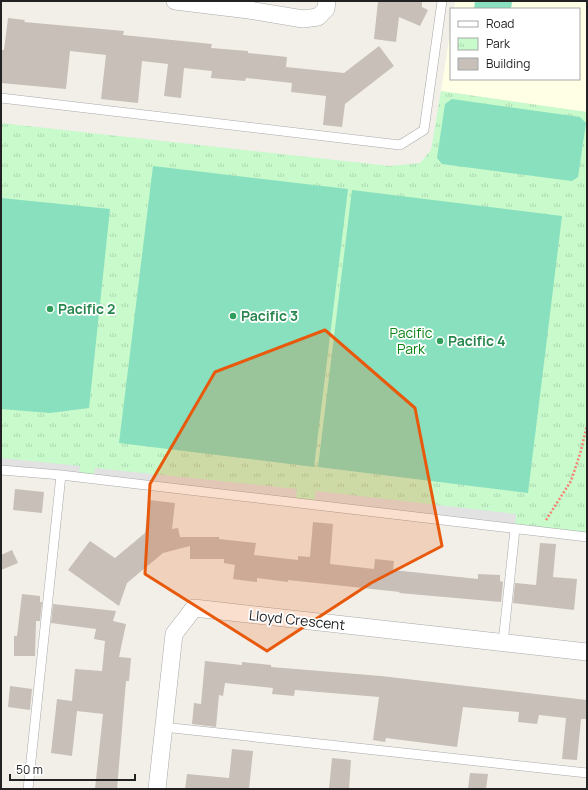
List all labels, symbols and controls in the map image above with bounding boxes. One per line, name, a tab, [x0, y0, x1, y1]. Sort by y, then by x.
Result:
legend	[450, 8, 580, 80]
text: Road	[486, 15, 514, 32]
text: Park	[486, 35, 511, 52]
text: Building	[486, 55, 530, 72]
place label: Pacific 2	[58, 299, 115, 318]
marker: Pacific 2	[45, 304, 55, 314]
place label: Pacific 3	[241, 306, 298, 325]
marker: Pacific 3	[228, 311, 238, 321]
park label: Pacific Park	[390, 323, 433, 358]
place label: Pacific 4	[448, 331, 505, 350]
marker: Pacific 4	[435, 336, 445, 346]
street label: Lloyd Crescent	[248, 605, 346, 634]
scale bar	[10, 756, 135, 782]
text: 50 m	[16, 761, 43, 778]

